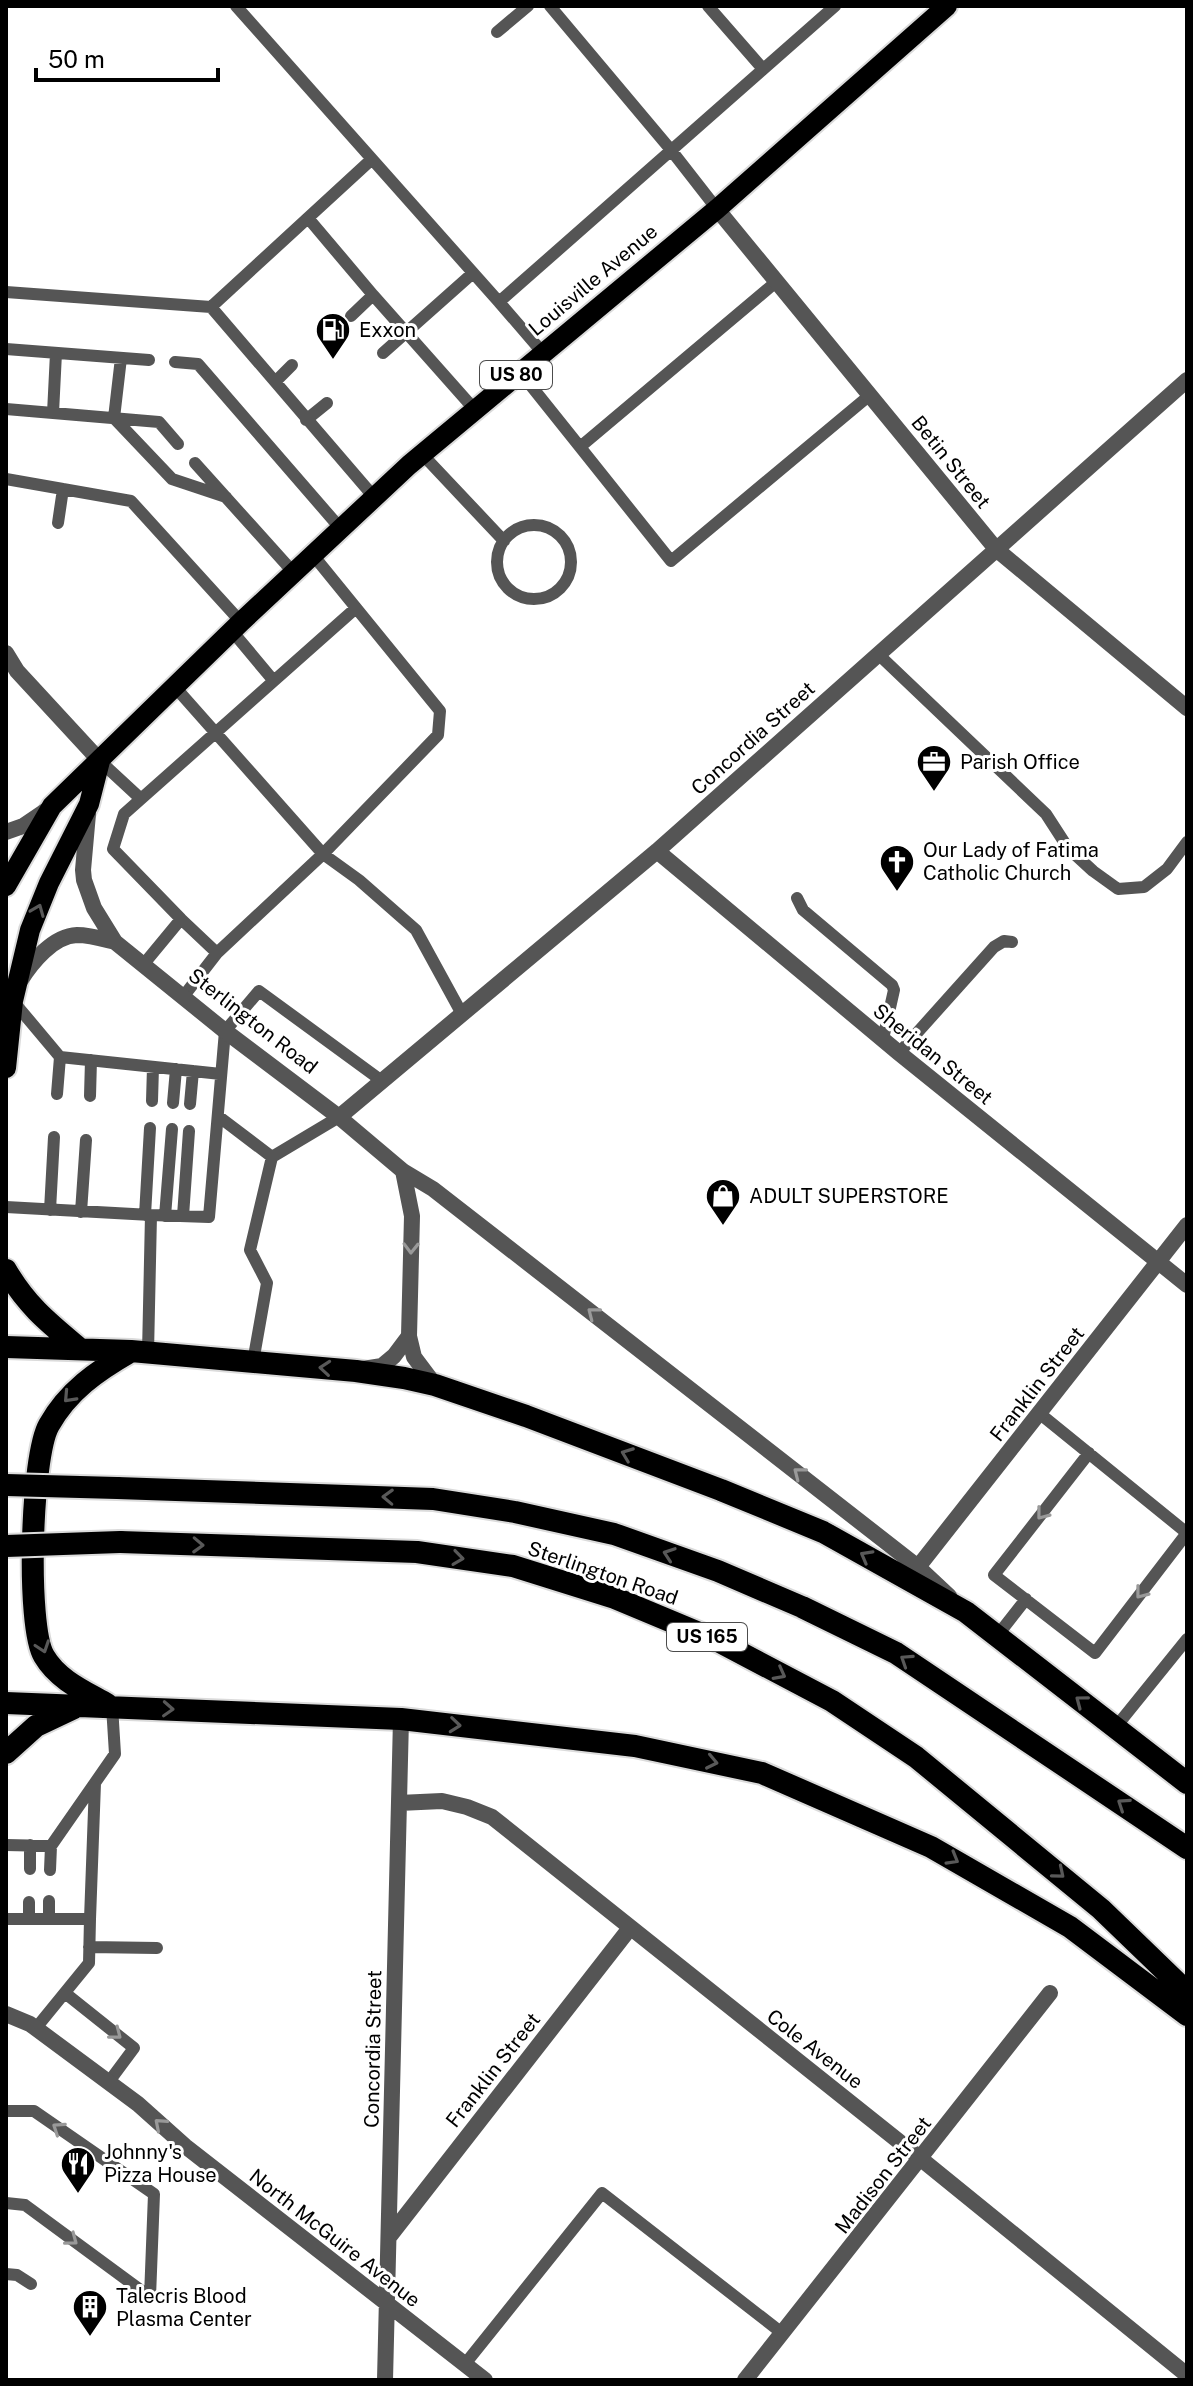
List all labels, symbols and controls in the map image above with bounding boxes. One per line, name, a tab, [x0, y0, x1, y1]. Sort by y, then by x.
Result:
scale bar	[36, 32, 218, 82]
text: 50 m	[48, 45, 105, 73]
street label: Louisville Avenue	[524, 219, 662, 341]
fuel station icon: Exxon	[314, 311, 352, 361]
place label: Exxon	[359, 318, 416, 342]
road number: US 80	[480, 361, 552, 389]
street label: Betin Street	[906, 411, 996, 513]
street label: Concordia Street	[686, 676, 820, 800]
office icon: Parish Office	[915, 743, 953, 793]
place label: Parish Office	[960, 750, 1080, 774]
place label: Our Lady of Fatima Catholic Church	[923, 838, 1099, 885]
church icon: Our Lady of Fatima Catholic Church	[878, 843, 916, 893]
one-way arrow	[28, 904, 45, 918]
street label: Sterlington Road	[184, 963, 322, 1079]
street label: Sheridan Street	[868, 998, 998, 1110]
shop icon: ADULT SUPERSTORE	[704, 1177, 742, 1227]
place label: ADULT SUPERSTORE	[749, 1184, 949, 1208]
one-way arrow	[403, 1242, 420, 1255]
one-way arrow	[587, 1309, 602, 1323]
street label: Franklin Street	[985, 1322, 1089, 1446]
one-way arrow	[318, 1360, 331, 1377]
one-way arrow	[65, 1388, 79, 1403]
one-way arrow	[621, 1447, 635, 1464]
one-way arrow	[794, 1468, 808, 1483]
one-way arrow	[381, 1489, 394, 1506]
one-way arrow	[1037, 1505, 1051, 1520]
one-way arrow	[192, 1536, 205, 1553]
street label: Sterlington Road	[525, 1536, 681, 1610]
one-way arrow	[663, 1547, 677, 1563]
one-way arrow	[451, 1549, 465, 1566]
one-way arrow	[860, 1550, 875, 1566]
one-way arrow	[1136, 1584, 1150, 1599]
road number: US 165	[667, 1623, 747, 1651]
one-way arrow	[34, 1639, 50, 1653]
one-way arrow	[901, 1654, 915, 1669]
one-way arrow	[771, 1664, 786, 1679]
one-way arrow	[1075, 1697, 1090, 1711]
one-way arrow	[162, 1700, 175, 1717]
one-way arrow	[449, 1717, 462, 1734]
one-way arrow	[705, 1753, 719, 1770]
one-way arrow	[1117, 1799, 1131, 1814]
one-way arrow	[944, 1849, 959, 1865]
one-way arrow	[1049, 1863, 1064, 1878]
street label: Concordia Street	[360, 1970, 386, 2128]
street label: Cole Avenue	[762, 2004, 868, 2094]
street label: Franklin Street	[441, 2008, 545, 2132]
one-way arrow	[107, 2024, 121, 2039]
street label: Madison Street	[830, 2112, 936, 2238]
one-way arrow	[155, 2119, 170, 2134]
one-way arrow	[53, 2123, 67, 2138]
place label: Johnny's Pizza House	[104, 2140, 217, 2187]
restaurant icon: Johnny's Pizza House	[59, 2145, 97, 2195]
street label: North McGuire Avenue	[245, 2164, 425, 2312]
one-way arrow	[64, 2230, 78, 2244]
place label: Talecris Blood Plasma Center	[116, 2284, 252, 2331]
building icon: Talecris Blood Plasma Center	[71, 2288, 109, 2338]

